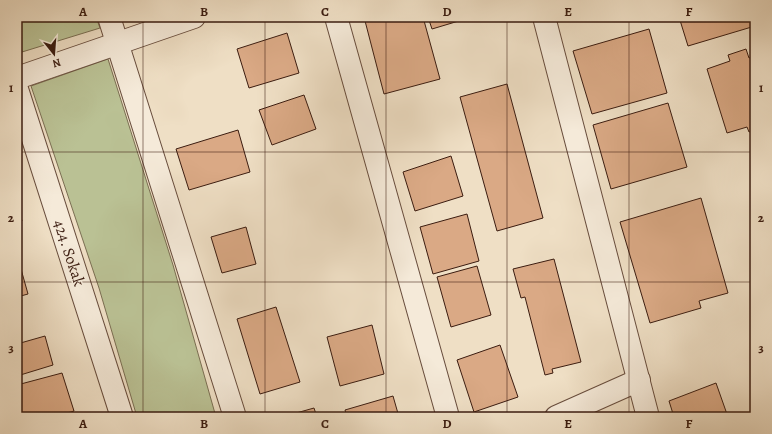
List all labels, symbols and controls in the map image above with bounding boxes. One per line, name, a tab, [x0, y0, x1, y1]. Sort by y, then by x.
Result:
text: A	[78, 3, 88, 20]
text: B	[200, 3, 208, 20]
text: C	[321, 3, 329, 20]
text: D	[442, 3, 452, 20]
text: E	[564, 3, 572, 20]
text: F	[686, 3, 693, 20]
north arrow	[34, 34, 74, 74]
text: N	[51, 55, 63, 71]
text: 1	[9, 79, 14, 96]
text: 1	[759, 79, 764, 96]
text: 2	[8, 209, 15, 226]
text: 2	[758, 209, 765, 226]
street label: 424. Sokak	[48, 217, 90, 289]
text: 3	[8, 339, 14, 356]
text: 3	[758, 339, 764, 356]
text: A	[78, 415, 88, 432]
text: B	[200, 415, 208, 432]
text: C	[321, 415, 329, 432]
text: D	[442, 415, 452, 432]
text: E	[564, 415, 572, 432]
text: F	[686, 415, 693, 432]

